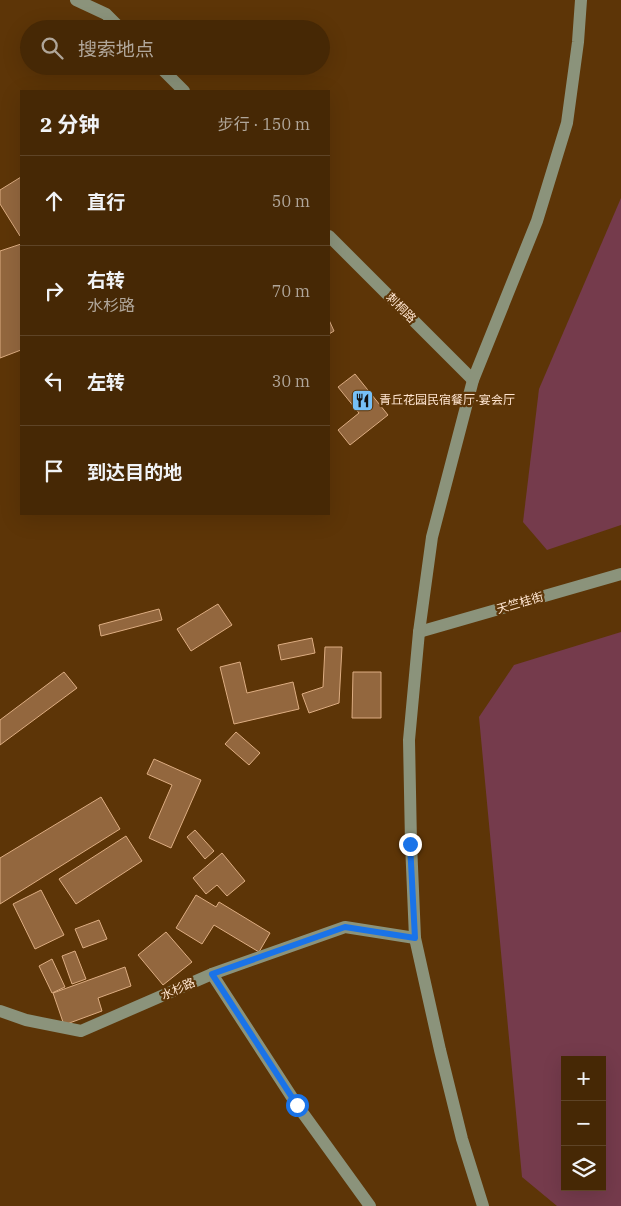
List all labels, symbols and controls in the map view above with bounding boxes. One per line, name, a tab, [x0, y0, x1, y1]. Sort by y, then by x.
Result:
search box	[20, 20, 330, 75]
icon: search	[38, 34, 66, 62]
text: 搜索地点	[78, 37, 154, 61]
text: 2 分钟	[40, 110, 99, 138]
text: 步行 · 150 m	[218, 114, 310, 134]
icon: ahead	[40, 187, 68, 215]
text: 直行	[87, 190, 125, 214]
text: 50 m	[272, 191, 310, 211]
text: 右转	[87, 268, 125, 292]
icon: right	[40, 277, 68, 305]
text: 70 m	[272, 281, 310, 301]
street label: 刺桐路	[383, 290, 419, 326]
text: 水杉路	[87, 295, 135, 315]
icon: left	[40, 367, 68, 395]
text: 左转	[87, 370, 125, 394]
text: 30 m	[272, 371, 310, 391]
restaurant icon: 青丘花园民宿餐厅·宴会厅	[351, 388, 375, 412]
place label: 青丘花园民宿餐厅·宴会厅	[379, 392, 515, 407]
icon: arrive	[40, 457, 68, 485]
text: 到达目的地	[87, 460, 182, 484]
street label: 天竺桂街	[495, 589, 545, 616]
route end	[399, 833, 422, 856]
street label: 水杉路	[158, 974, 197, 1003]
map controls	[561, 1056, 606, 1191]
button: +	[561, 1056, 606, 1101]
route start	[286, 1094, 309, 1117]
button: −	[561, 1101, 606, 1146]
button: layers	[561, 1146, 606, 1191]

